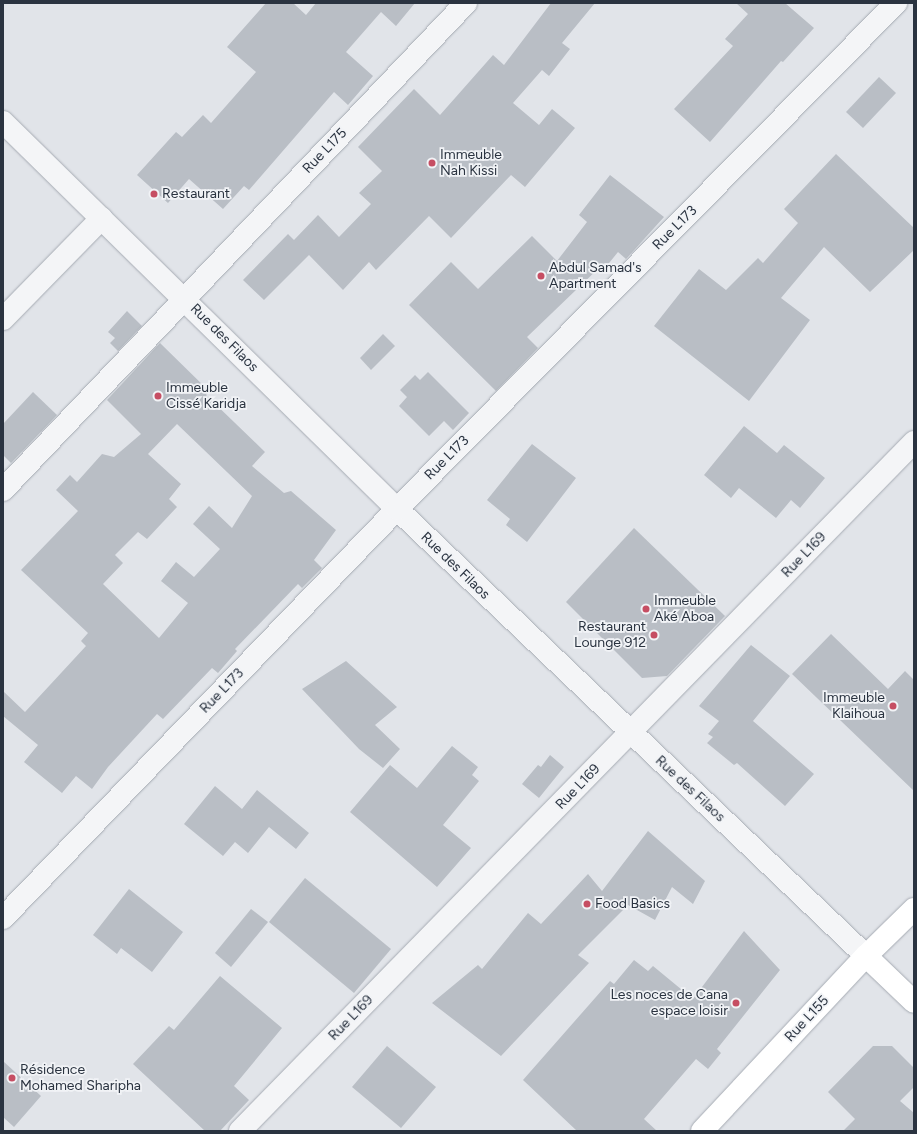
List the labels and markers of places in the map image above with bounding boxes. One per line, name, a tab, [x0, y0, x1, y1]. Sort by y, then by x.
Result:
place label: Immeuble Nah Kissi	[440, 147, 502, 180]
marker: Immeuble Nah Kissi	[427, 158, 437, 168]
place label: Restaurant	[162, 186, 230, 202]
marker: Restaurant	[149, 189, 159, 199]
place label: Abdul Samad's Apartment	[549, 260, 642, 292]
marker: Abdul Samad's Apartment	[536, 271, 546, 281]
place label: Immeuble Cissé Karidja	[166, 380, 246, 412]
marker: Immeuble Cissé Karidja	[153, 391, 163, 401]
place label: Immeuble Aké Aboa	[654, 593, 716, 626]
marker: Immeuble Aké Aboa	[641, 604, 651, 614]
place label: Restaurant Lounge 912	[574, 619, 646, 652]
marker: Restaurant Lounge 912	[649, 630, 659, 640]
place label: Immeuble Klaihoua	[823, 690, 885, 722]
marker: Immeuble Klaihoua	[888, 701, 898, 711]
place label: Food Basics	[595, 896, 670, 912]
marker: Food Basics	[582, 899, 592, 909]
place label: Les noces de Cana espace loisir	[610, 987, 728, 1020]
marker: Les noces de Cana espace loisir	[731, 998, 741, 1008]
place label: Résidence Mohamed Sharipha	[20, 1062, 141, 1094]
marker: Résidence Mohamed Sharipha	[7, 1073, 17, 1083]

